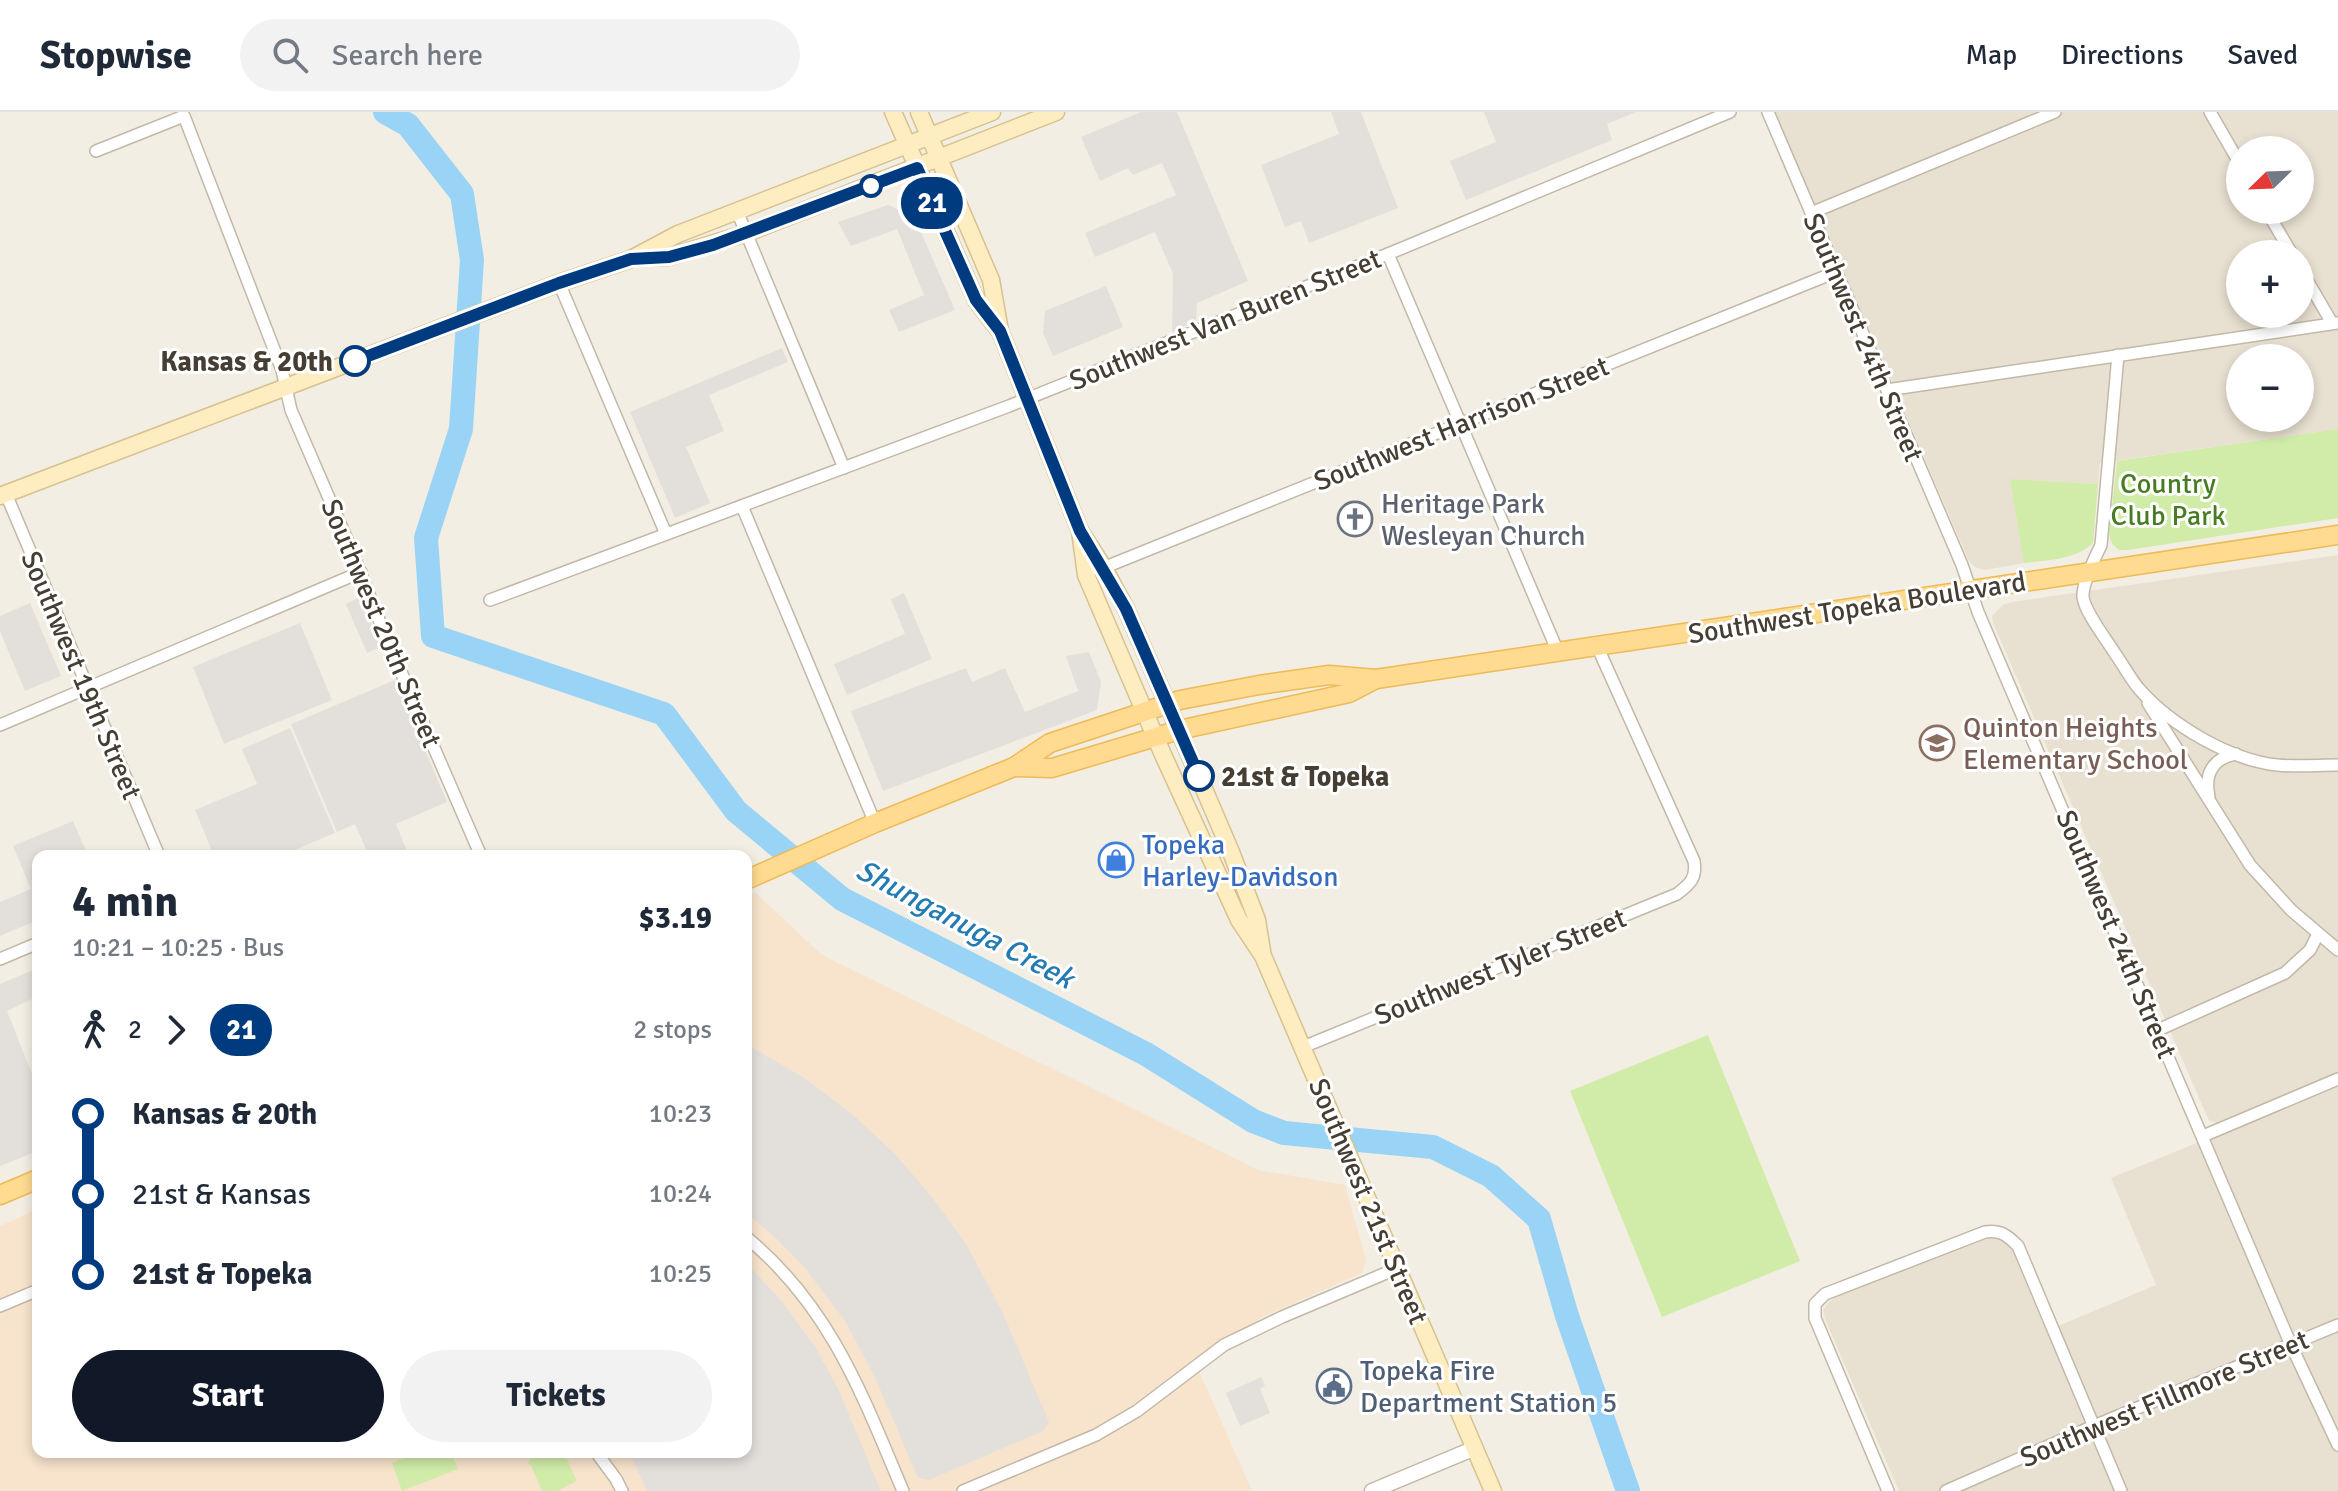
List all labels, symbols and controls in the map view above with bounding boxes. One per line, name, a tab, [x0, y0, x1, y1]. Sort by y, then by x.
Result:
search box	[240, 19, 800, 91]
text: Stopwise	[40, 32, 192, 79]
icon: search	[268, 33, 312, 77]
text: Search here	[332, 37, 483, 74]
text: Map	[1965, 38, 2017, 72]
text: Directions	[2061, 38, 2183, 72]
text: Saved	[2227, 38, 2298, 72]
north arrow	[2226, 136, 2314, 224]
map controls	[2226, 136, 2314, 432]
unlabelled marker	[860, 175, 882, 197]
line badge: 21	[896, 177, 968, 229]
text: 21	[917, 186, 947, 220]
street label: Southwest 24th Street	[1795, 208, 1931, 467]
button: +	[2226, 240, 2314, 328]
street label: Southwest Van Buren Street	[1065, 242, 1386, 398]
button: −	[2226, 344, 2314, 432]
place label: Kansas & 20th	[160, 345, 333, 379]
marker: Kansas & 20th	[340, 346, 370, 376]
street label: Southwest Harrison Street	[1309, 349, 1614, 499]
park label: Country Club Park	[2111, 467, 2225, 533]
place label: Heritage Park Wesleyan Church	[1381, 487, 1586, 553]
street label: Southwest 20th Street	[313, 494, 449, 753]
church icon: Heritage Park Wesleyan Church	[1336, 500, 1374, 538]
street label: Southwest 19th Street	[13, 546, 149, 805]
street label: Southwest Topeka Boulevard	[1686, 564, 2029, 651]
place label: Quinton Heights Elementary School	[1963, 711, 2188, 777]
school or university icon: Quinton Heights Elementary School	[1918, 724, 1956, 762]
place label: 21st & Topeka	[1221, 760, 1389, 794]
marker: 21st & Topeka	[1184, 761, 1214, 791]
street label: Southwest 24th Street	[2048, 805, 2184, 1064]
place label: Topeka Harley-Davidson	[1142, 828, 1338, 894]
shop icon: Topeka Harley-Davidson	[1097, 841, 1135, 879]
water label: Shunganuga Creek	[850, 852, 1082, 999]
text: 4 min	[72, 875, 178, 929]
text: $3.19	[639, 900, 712, 937]
street label: Southwest Tyler Street	[1370, 901, 1631, 1033]
text: 10:21 – 10:25 · Bus	[72, 932, 284, 964]
icon: walk	[72, 1008, 116, 1052]
icon: forward	[154, 1008, 198, 1052]
text: 21	[226, 1013, 256, 1047]
text: 2	[128, 1014, 142, 1046]
text: 2 stops	[633, 1014, 712, 1046]
street label: Southwest 21st Street	[1301, 1073, 1435, 1330]
text: Kansas & 20th	[132, 1096, 317, 1133]
text: 10:23	[649, 1098, 712, 1130]
text: 21st & Kansas	[132, 1176, 311, 1213]
text: 10:24	[649, 1178, 712, 1210]
text: 21st & Topeka	[132, 1256, 312, 1293]
text: 10:25	[649, 1258, 712, 1290]
street label: Southwest Fillmore Street	[2015, 1323, 2314, 1475]
button: Start	[72, 1350, 384, 1442]
button: Tickets	[400, 1350, 712, 1442]
place label: Topeka Fire Department Station 5	[1360, 1354, 1617, 1420]
public building icon: Topeka Fire Department Station 5	[1315, 1367, 1353, 1405]

